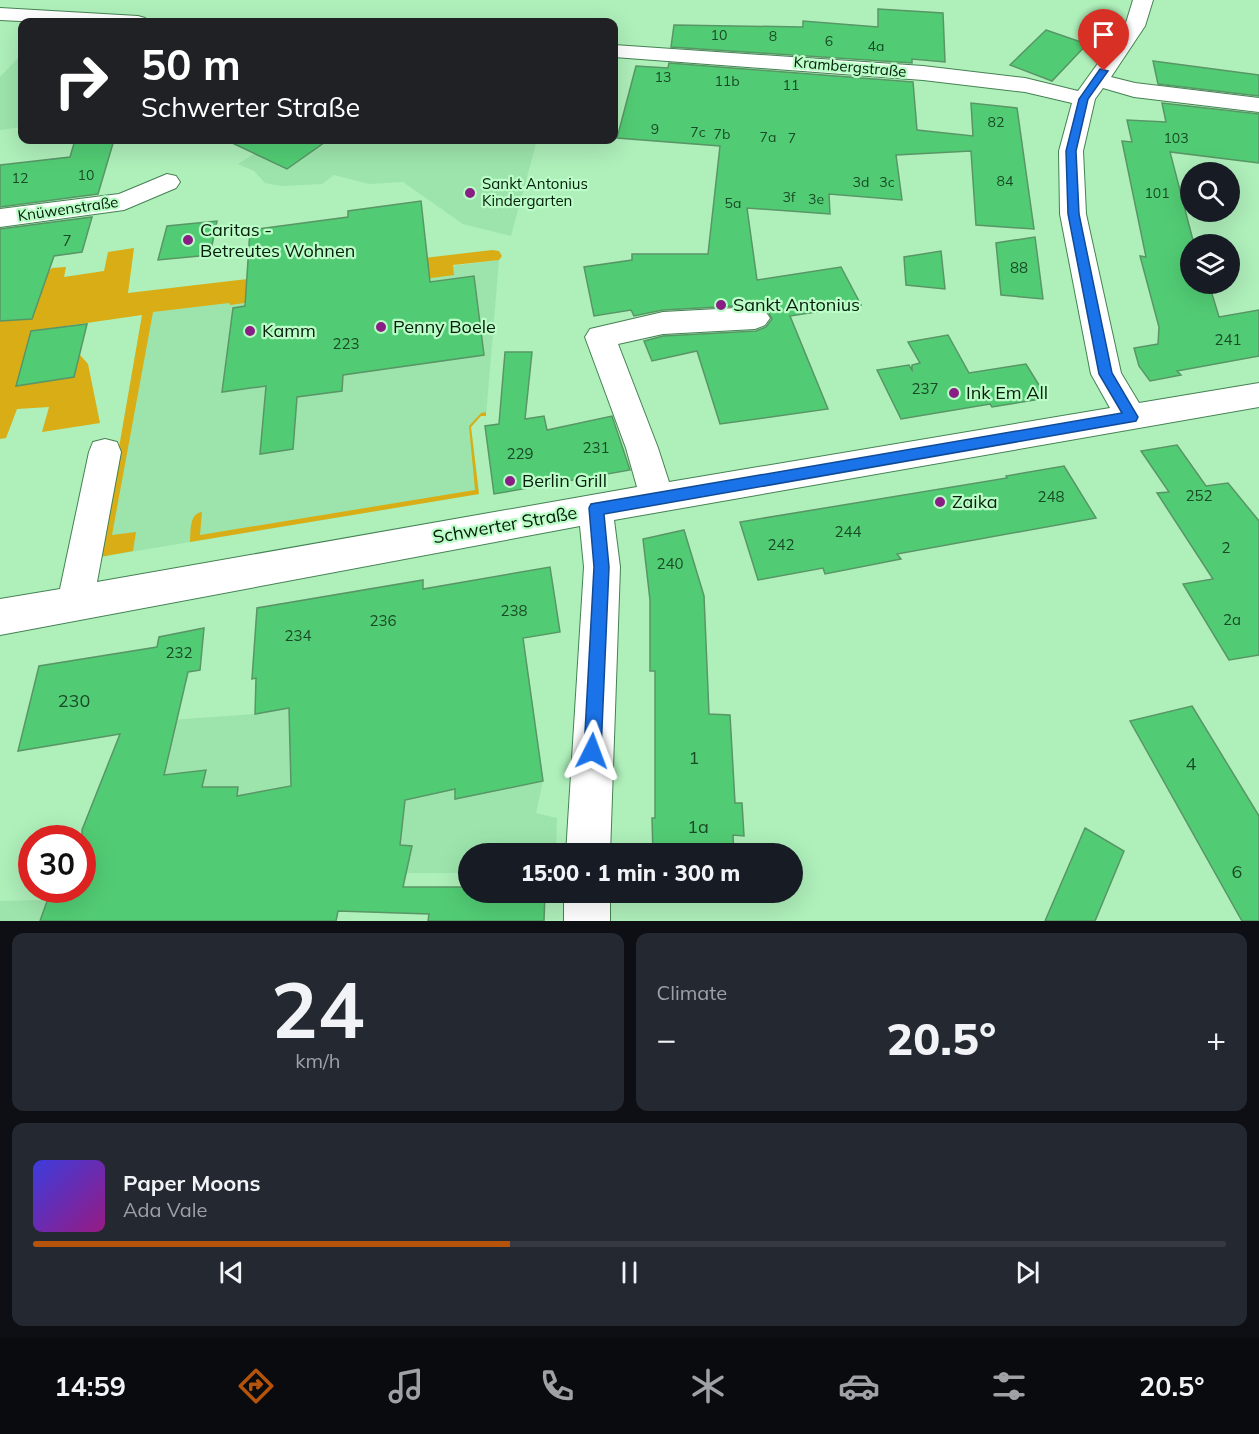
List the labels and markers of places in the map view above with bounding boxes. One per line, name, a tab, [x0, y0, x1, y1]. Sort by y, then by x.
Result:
pin	[1078, 9, 1129, 71]
place label: Sankt Antonius Kindergarten	[482, 174, 588, 210]
marker: Sankt Antonius Kindergarten	[463, 186, 477, 200]
place label: Caritas - Betreutes Wohnen	[200, 218, 355, 262]
marker: Caritas - Betreutes Wohnen	[181, 233, 195, 247]
place label: Sankt Antonius	[733, 293, 860, 316]
marker: Sankt Antonius	[714, 298, 728, 312]
place label: Penny Boele	[393, 315, 496, 338]
place label: Kamm	[262, 319, 316, 342]
marker: Penny Boele	[374, 320, 388, 334]
marker: Kamm	[243, 324, 257, 338]
place label: Ink Em All	[966, 381, 1048, 404]
marker: Ink Em All	[947, 386, 961, 400]
place label: Berlin Grill	[522, 469, 607, 492]
marker: Berlin Grill	[503, 474, 517, 488]
place label: Zaika	[952, 490, 998, 513]
marker: Zaika	[933, 495, 947, 509]

